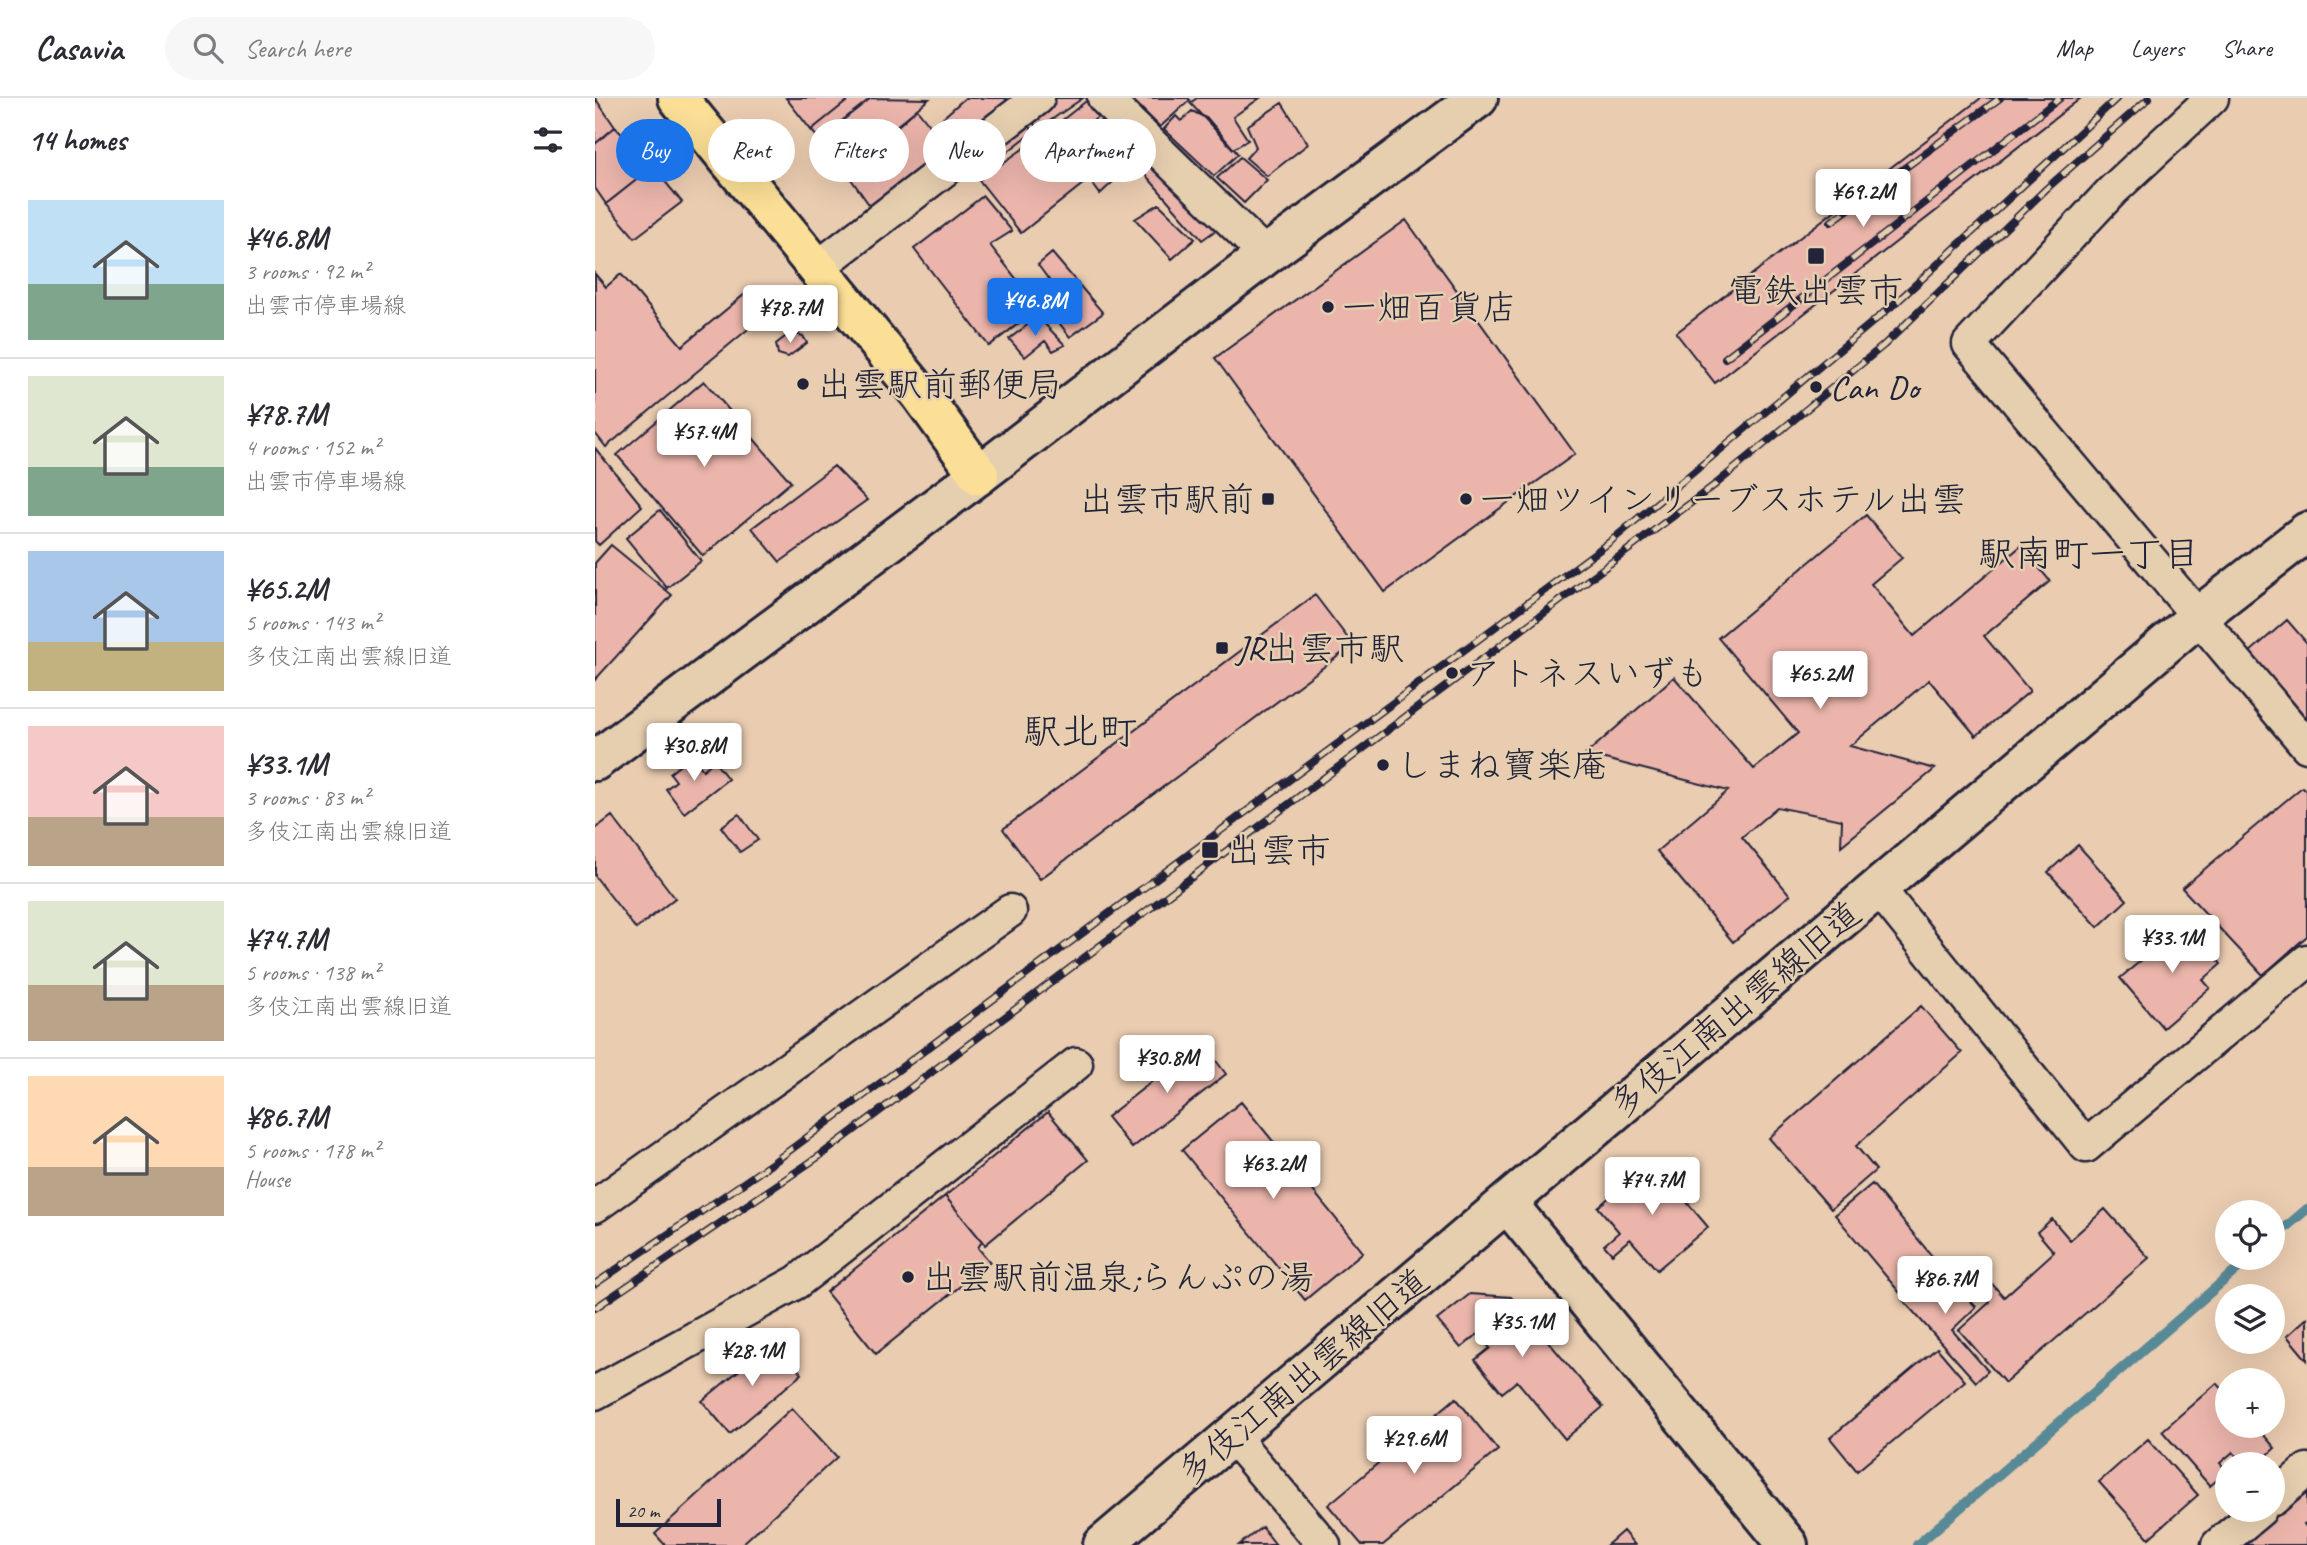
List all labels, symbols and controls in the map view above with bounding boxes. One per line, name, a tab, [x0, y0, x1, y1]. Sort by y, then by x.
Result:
search box	[165, 17, 655, 80]
text: Casavia	[35, 27, 123, 69]
icon: search	[189, 29, 227, 67]
text: Search here	[245, 32, 351, 65]
text: Map	[2056, 33, 2093, 63]
text: Layers	[2131, 33, 2184, 63]
text: Share	[2222, 33, 2272, 63]
chip: Buy	[616, 119, 694, 182]
chip: Rent	[708, 119, 795, 182]
chip: Filters	[809, 119, 909, 182]
chip: New	[923, 119, 1006, 182]
chip: Apartment	[1020, 119, 1156, 182]
text: 14 homes	[28, 121, 126, 159]
icon: filters	[529, 121, 567, 159]
pin: ¥69.2M	[1806, 170, 1920, 229]
text: ¥69.2M	[1832, 177, 1894, 206]
text: ¥46.8M	[245, 219, 327, 257]
icon: home	[84, 228, 168, 312]
marker: 電鉄出雲市	[1806, 246, 1826, 266]
text: 3 rooms · 92 m²	[245, 257, 369, 286]
place label: 電鉄出雲市	[1728, 268, 1904, 313]
pin: ¥46.8M	[978, 278, 1092, 338]
place label: 一畑百貨店	[1342, 285, 1517, 330]
pin: ¥78.7M	[733, 286, 847, 345]
text: ¥46.8M	[1003, 286, 1067, 315]
text: 出雲市停車場線	[245, 291, 406, 320]
text: ¥78.7M	[759, 293, 821, 322]
marker: 一畑百貨店	[1320, 299, 1336, 315]
place label: 出雲駅前郵便局	[817, 362, 1062, 407]
place label: Can Do	[1830, 365, 1922, 410]
marker: 出雲駅前郵便局	[795, 376, 811, 392]
marker: Can Do	[1808, 379, 1824, 395]
text: ¥78.7M	[245, 395, 327, 433]
icon: home	[84, 404, 168, 488]
pin: ¥57.4M	[647, 410, 761, 469]
text: ¥57.4M	[673, 417, 735, 446]
text: 4 rooms · 152 m²	[245, 433, 380, 462]
text: 出雲市停車場線	[245, 467, 406, 496]
place label: 出雲市駅前	[1079, 477, 1254, 522]
place label: 一畑ツインリーブスホテル出雲	[1480, 477, 1967, 522]
marker: 出雲市駅前	[1260, 491, 1276, 507]
marker: 一畑ツインリーブスホテル出雲	[1458, 491, 1474, 507]
district label: 駅南町一丁目	[1978, 530, 2200, 577]
text: ¥65.2M	[245, 570, 327, 608]
icon: home	[84, 579, 168, 663]
text: 5 rooms · 143 m²	[245, 608, 380, 637]
place label: JR出雲市駅	[1234, 626, 1404, 671]
marker: JR出雲市駅	[1214, 640, 1230, 656]
text: 多伎江南出雲線旧道	[245, 642, 452, 671]
place label: アトネスいずも	[1466, 651, 1710, 696]
pin: ¥65.2M	[1763, 652, 1877, 711]
text: ¥65.2M	[1789, 659, 1851, 688]
marker: アトネスいずも	[1444, 665, 1460, 681]
district label: 駅北町	[1023, 708, 1137, 755]
pin: ¥30.8M	[637, 724, 751, 783]
text: ¥30.8M	[663, 731, 725, 760]
place label: しまね寶楽庵	[1397, 743, 1607, 788]
text: ¥33.1M	[245, 745, 327, 783]
icon: home	[84, 754, 168, 838]
marker: しまね寶楽庵	[1375, 757, 1391, 773]
text: 3 rooms · 83 m²	[245, 783, 369, 812]
text: 多伎江南出雲線旧道	[245, 817, 452, 846]
place label: 出雲市	[1226, 828, 1331, 873]
marker: 出雲市	[1200, 840, 1220, 860]
street label: 多伎江南出雲線旧道	[1600, 891, 1870, 1128]
pin: ¥33.1M	[2115, 916, 2229, 975]
text: ¥74.7M	[245, 920, 327, 958]
text: ¥33.1M	[2141, 923, 2203, 952]
icon: home	[84, 929, 168, 1013]
text: 5 rooms · 138 m²	[245, 958, 380, 987]
text: 多伎江南出雲線旧道	[245, 992, 452, 1021]
pin: ¥30.8M	[1110, 1035, 1224, 1095]
text: ¥30.8M	[1136, 1043, 1198, 1072]
text: ¥86.7M	[245, 1098, 327, 1136]
icon: home	[84, 1104, 168, 1188]
text: 5 rooms · 178 m²	[245, 1136, 380, 1165]
pin: ¥63.2M	[1216, 1142, 1330, 1201]
text: ¥63.2M	[1241, 1149, 1305, 1178]
pin: ¥74.7M	[1595, 1158, 1709, 1217]
text: House	[245, 1165, 290, 1194]
text: ¥74.7M	[1621, 1165, 1683, 1194]
map controls	[2215, 1200, 2285, 1522]
button: locate	[2215, 1200, 2285, 1270]
place label: 出雲駅前温泉;らんぷの湯	[922, 1255, 1314, 1300]
pin: ¥86.7M	[1888, 1256, 2002, 1316]
street label: 多伎江南出雲線旧道	[1168, 1258, 1438, 1495]
text: ¥86.7M	[1913, 1264, 1977, 1293]
marker: 出雲駅前温泉;らんぷの湯	[900, 1269, 916, 1285]
button: layers	[2215, 1284, 2285, 1354]
pin: ¥35.1M	[1465, 1300, 1579, 1359]
text: ¥35.1M	[1491, 1307, 1553, 1336]
pin: ¥28.1M	[695, 1328, 809, 1388]
text: ¥28.1M	[721, 1336, 783, 1365]
button: +	[2215, 1368, 2285, 1438]
pin: ¥29.6M	[1357, 1416, 1471, 1476]
text: ¥29.6M	[1383, 1424, 1445, 1453]
button: −	[2215, 1452, 2285, 1522]
scale bar	[616, 1496, 721, 1528]
text: 20 m	[627, 1499, 659, 1523]

